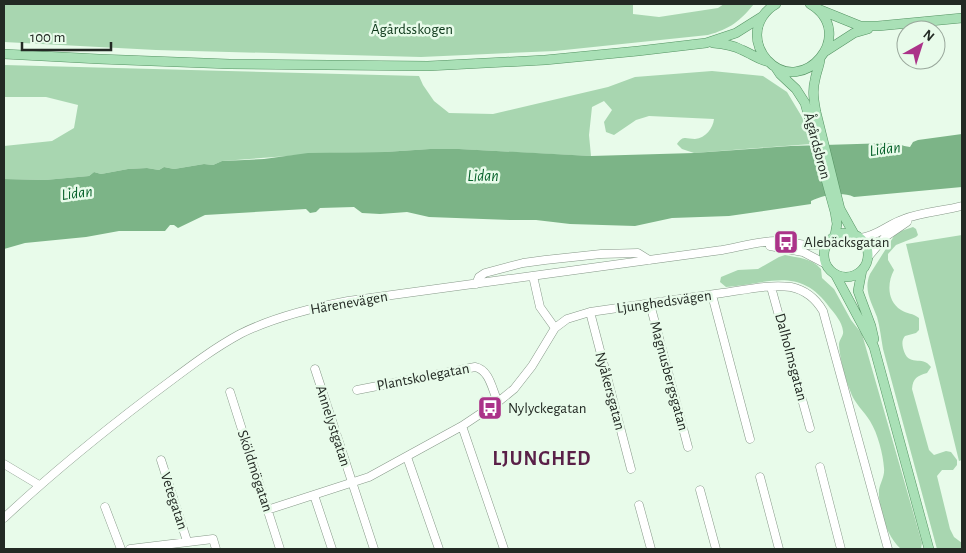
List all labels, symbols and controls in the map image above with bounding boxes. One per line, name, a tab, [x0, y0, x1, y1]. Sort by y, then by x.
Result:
scale bar	[22, 20, 111, 52]
north arrow	[896, 20, 946, 70]
park label: Ågårdsskogen	[371, 21, 453, 37]
text: N	[920, 27, 937, 44]
text: 100 m	[30, 30, 65, 45]
street label: Ågårdsbron	[801, 111, 834, 181]
water label: Lidan	[868, 139, 902, 159]
water label: Lidan	[467, 168, 499, 184]
water label: Lidan	[60, 183, 94, 203]
bus stop icon: Alebäcksgatan	[773, 229, 799, 255]
place label: Alebäcksgatan	[804, 235, 889, 250]
street label: Ljunghedsvägen	[616, 288, 712, 316]
street label: Härenevägen	[309, 289, 389, 317]
street label: Dalholmsgatan	[772, 312, 810, 402]
street label: Magnusbergsgatan	[647, 320, 691, 432]
street label: Nyåkersgatan	[592, 350, 628, 432]
street label: Plantskolegatan	[375, 361, 471, 393]
street label: Annelystgatan	[313, 384, 353, 468]
bus stop icon: Nylyckegatan	[477, 395, 503, 421]
place label: Nylyckegatan	[508, 401, 587, 416]
street label: Sköldmögatan	[235, 428, 275, 514]
district label: LJUNGHED	[493, 449, 591, 469]
street label: Vetegatan	[158, 470, 190, 532]

